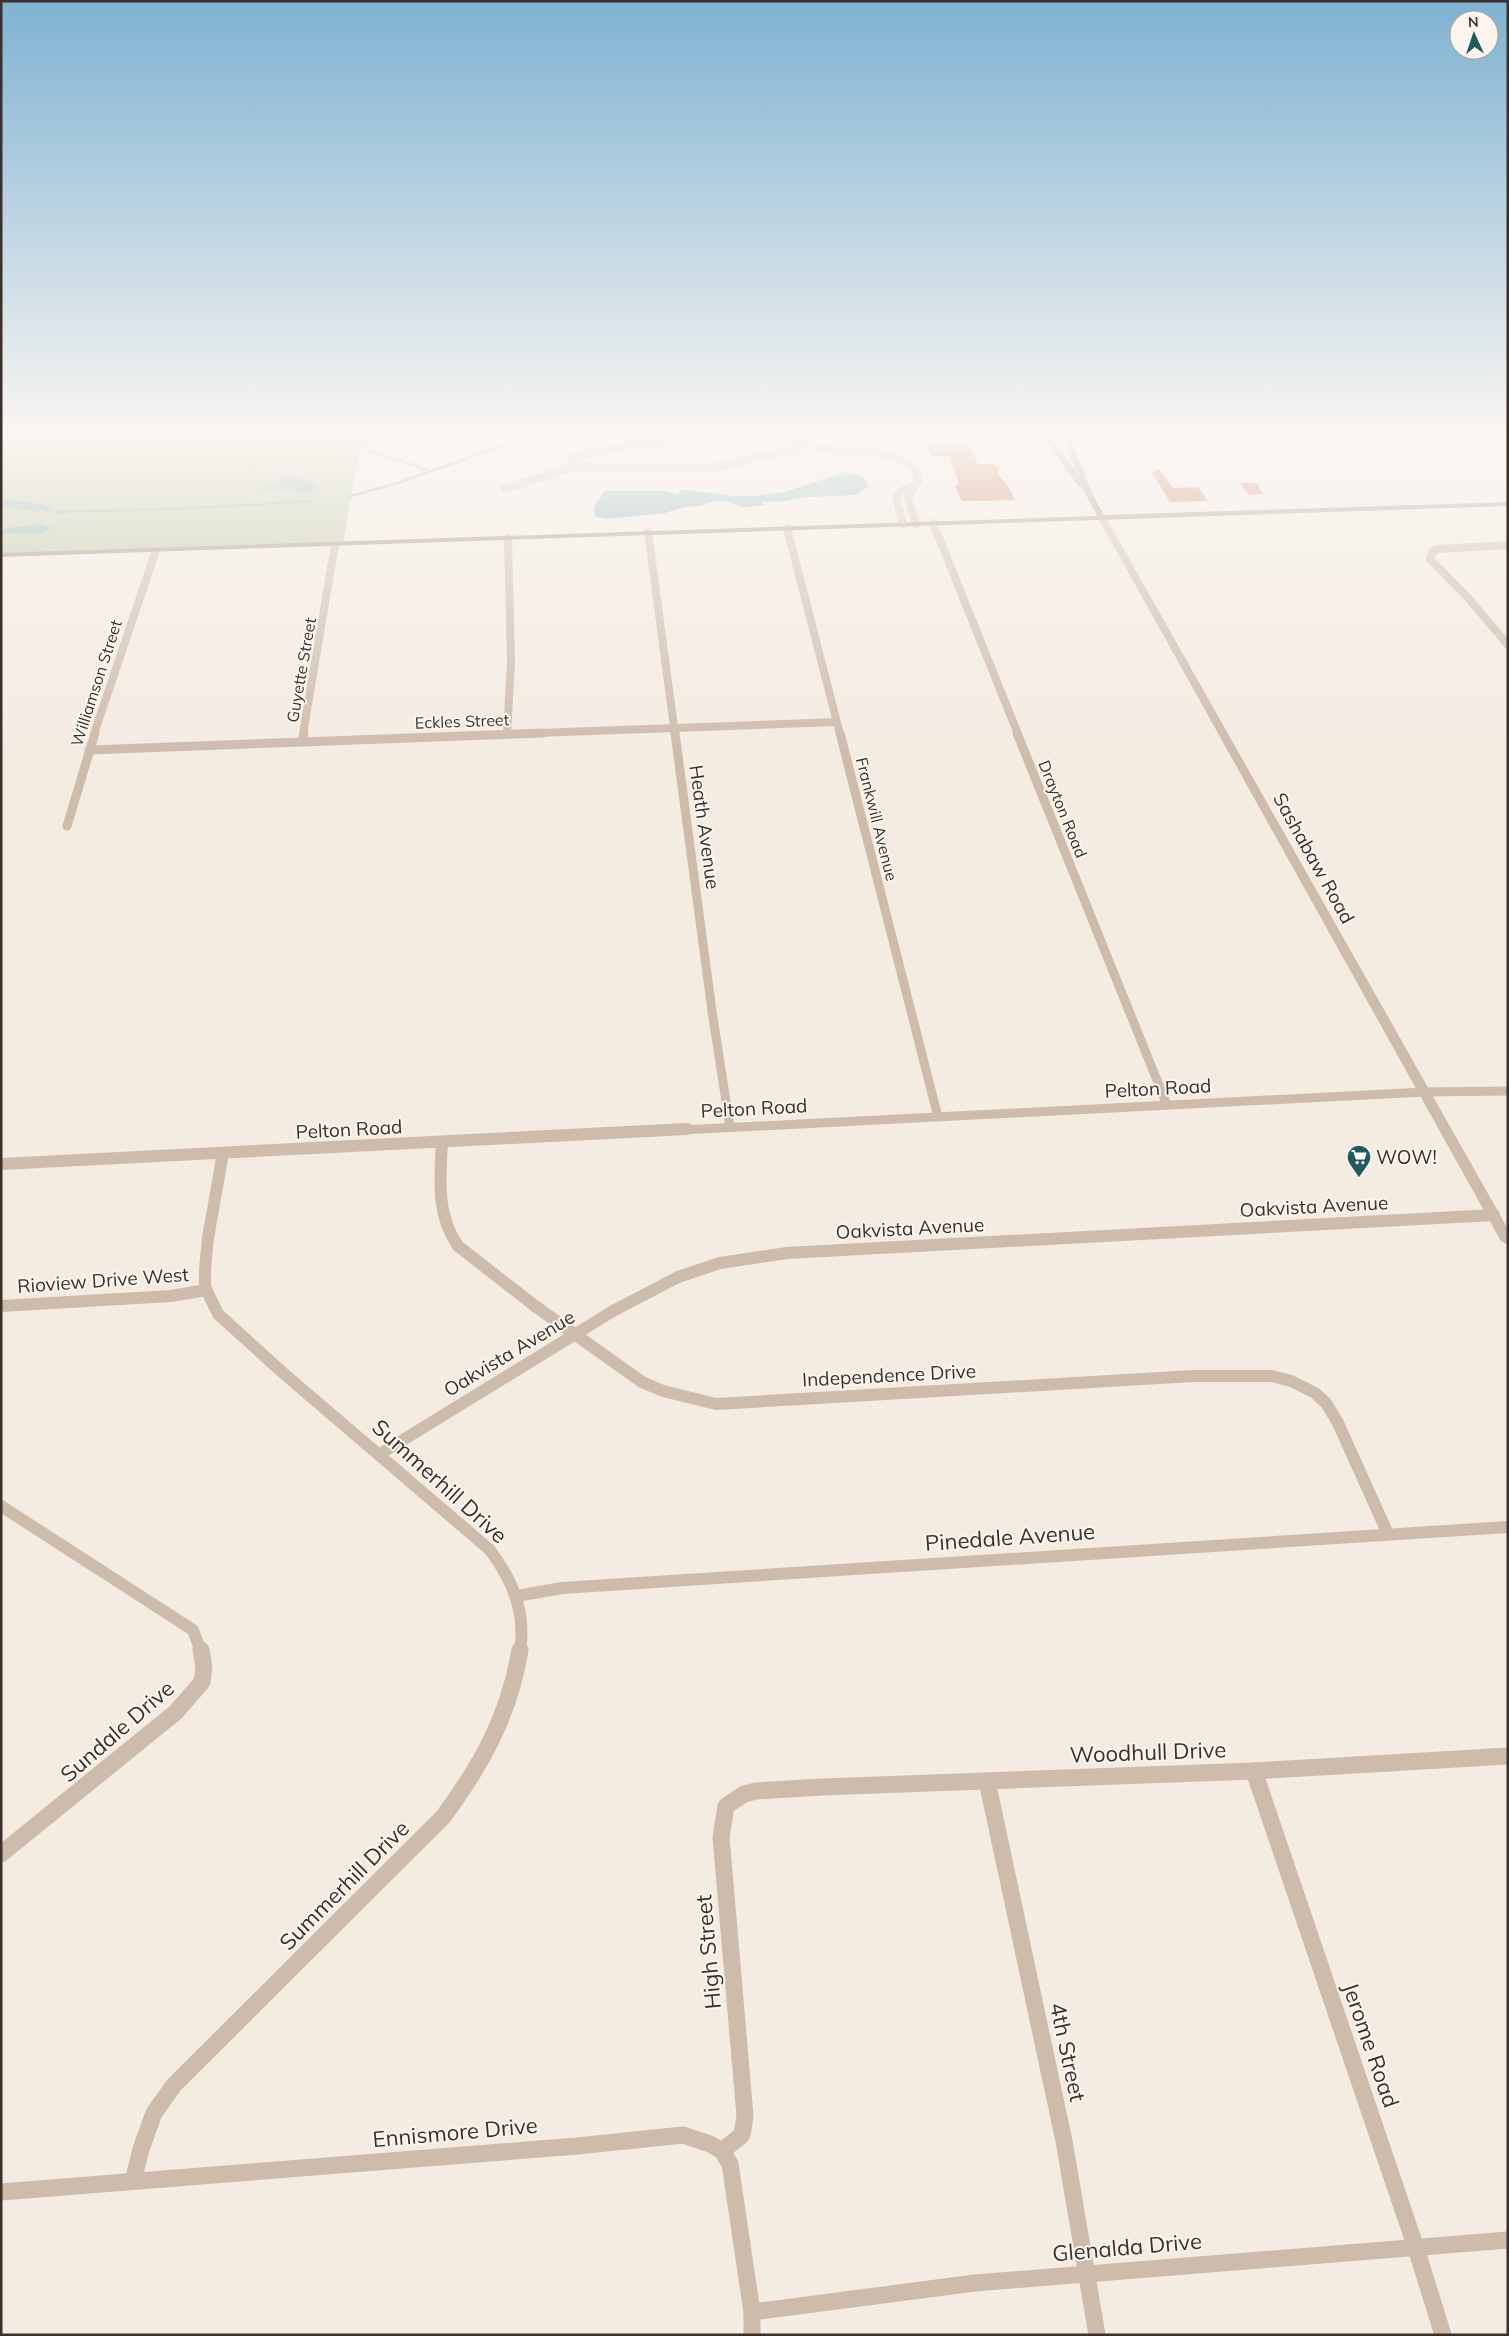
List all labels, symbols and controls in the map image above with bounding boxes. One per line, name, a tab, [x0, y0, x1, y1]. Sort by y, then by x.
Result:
north arrow	[1449, 10, 1499, 60]
text: N	[1468, 13, 1479, 31]
street label: Guyette Street	[282, 616, 320, 724]
street label: Williamson Street	[66, 617, 126, 749]
street label: Eckles Street	[414, 709, 510, 733]
street label: Frankwill Avenue	[852, 755, 902, 883]
street label: Drayton Road	[1034, 757, 1092, 861]
street label: Heath Avenue	[684, 763, 726, 891]
street label: Sashabaw Road	[1268, 788, 1360, 928]
street label: Pelton Road	[1104, 1073, 1212, 1103]
street label: Pelton Road	[700, 1093, 808, 1123]
street label: Pelton Road	[295, 1114, 403, 1144]
supermarket icon: WOW!	[1346, 1144, 1372, 1178]
place label: WOW!	[1376, 1145, 1437, 1169]
street label: Oakvista Avenue	[1239, 1190, 1389, 1222]
street label: Oakvista Avenue	[835, 1212, 985, 1244]
street label: Rioview Drive West	[16, 1262, 190, 1298]
street label: Oakvista Avenue	[439, 1304, 579, 1402]
street label: Independence Drive	[802, 1358, 976, 1392]
street label: Summerhill Drive	[367, 1413, 513, 1549]
street label: Pinedale Avenue	[924, 1517, 1096, 1557]
street label: Sundale Drive	[54, 1674, 180, 1788]
street label: Woodhull Drive	[1069, 1735, 1227, 1769]
street label: Summerhill Drive	[273, 1814, 415, 1956]
street label: High Street	[689, 1893, 727, 2010]
street label: Jerome Road	[1337, 1979, 1405, 2111]
street label: 4th Street	[1044, 2000, 1092, 2104]
street label: Ennismore Drive	[371, 2111, 539, 2153]
street label: Glenalda Drive	[1051, 2227, 1203, 2267]

